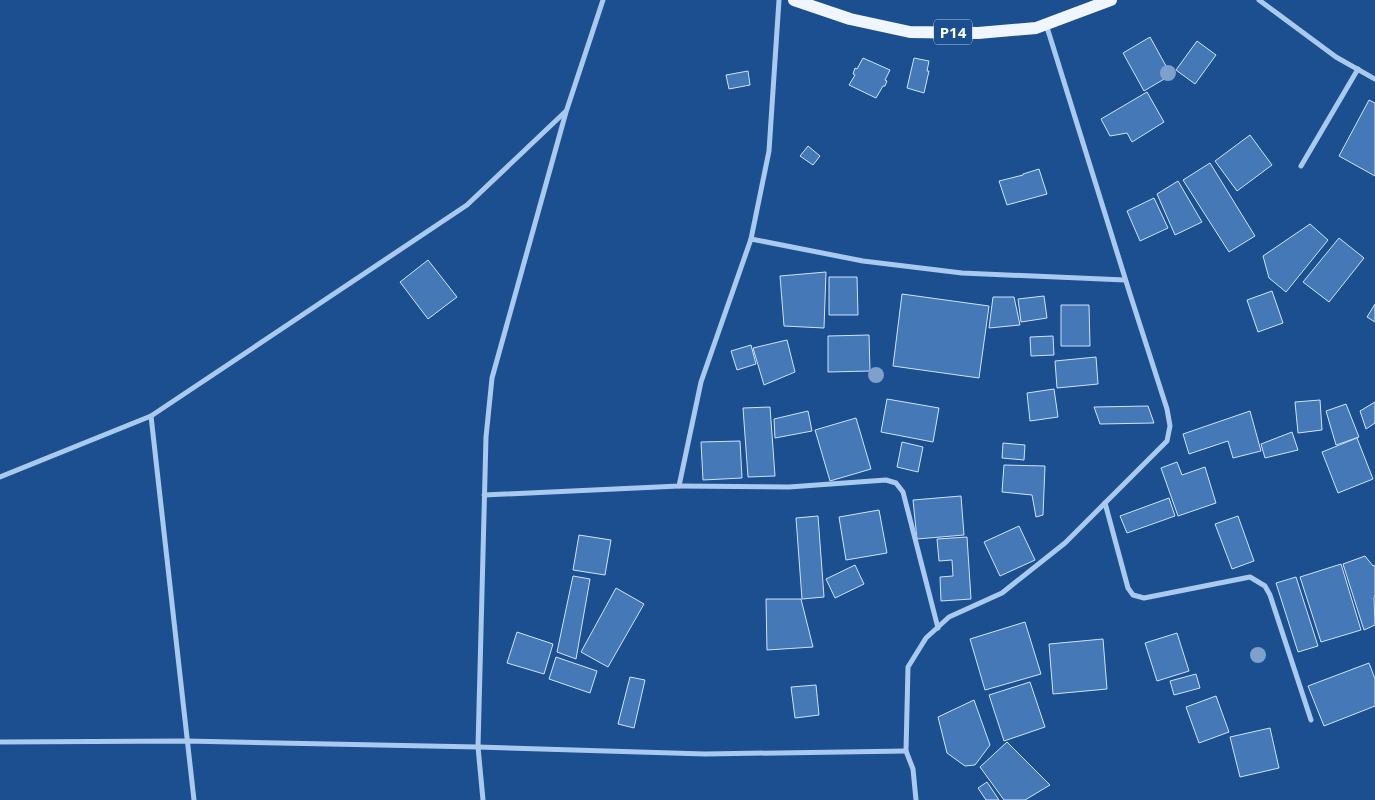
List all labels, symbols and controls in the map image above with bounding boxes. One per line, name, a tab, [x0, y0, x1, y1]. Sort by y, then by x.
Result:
road number: P14	[934, 20, 972, 44]

